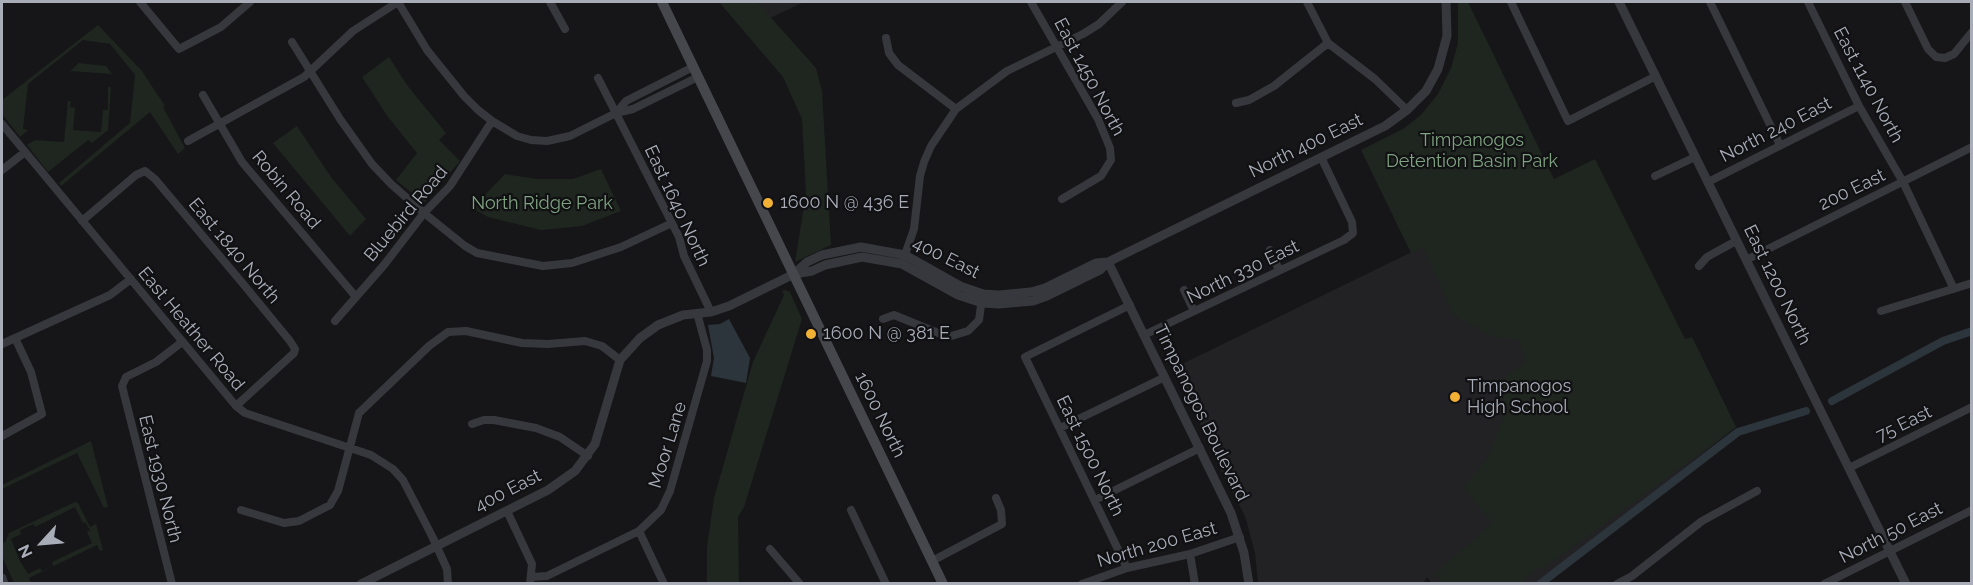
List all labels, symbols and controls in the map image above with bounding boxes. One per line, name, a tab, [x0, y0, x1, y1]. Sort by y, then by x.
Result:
street label: East 1450 North	[1049, 14, 1129, 140]
street label: East 1140 North	[1828, 23, 1908, 147]
street label: North 240 East	[1717, 93, 1835, 167]
street label: North 400 East	[1246, 109, 1366, 183]
park label: Timpanogos Detention Basin Park	[1386, 130, 1558, 172]
street label: East 1640 North	[639, 142, 715, 270]
street label: Robin Road	[247, 146, 325, 234]
street label: Bluebird Road	[360, 162, 452, 266]
street label: 200 East	[1815, 165, 1889, 215]
place label: 1600 N @ 436 E	[780, 192, 909, 214]
park label: North Ridge Park	[471, 193, 613, 215]
street label: East 1840 North	[184, 194, 284, 308]
marker: 1600 N @ 436 E	[761, 196, 775, 210]
street label: East 1200 North	[1739, 221, 1815, 349]
street label: 400 East	[909, 233, 983, 283]
street label: North 330 East	[1183, 236, 1303, 308]
street label: East Heather Road	[133, 263, 249, 395]
street label: Timpanogos Boulevard	[1149, 321, 1253, 505]
place label: 1600 N @ 381 E	[823, 323, 950, 345]
marker: 1600 N @ 381 E	[804, 327, 818, 341]
street label: 1600 North	[850, 369, 910, 461]
place label: Timpanogos High School	[1467, 376, 1571, 418]
marker: Timpanogos High School	[1448, 390, 1462, 404]
street label: East 1500 North	[1051, 392, 1129, 520]
street label: Moor Lane	[645, 399, 691, 491]
street label: 75 East	[1873, 401, 1935, 447]
street label: East 1930 North	[134, 413, 186, 545]
street label: 400 East	[471, 465, 545, 517]
street label: North 50 East	[1836, 498, 1946, 568]
north arrow	[12, 513, 72, 573]
street label: North 200 East	[1095, 518, 1219, 572]
text: N	[14, 541, 37, 561]

